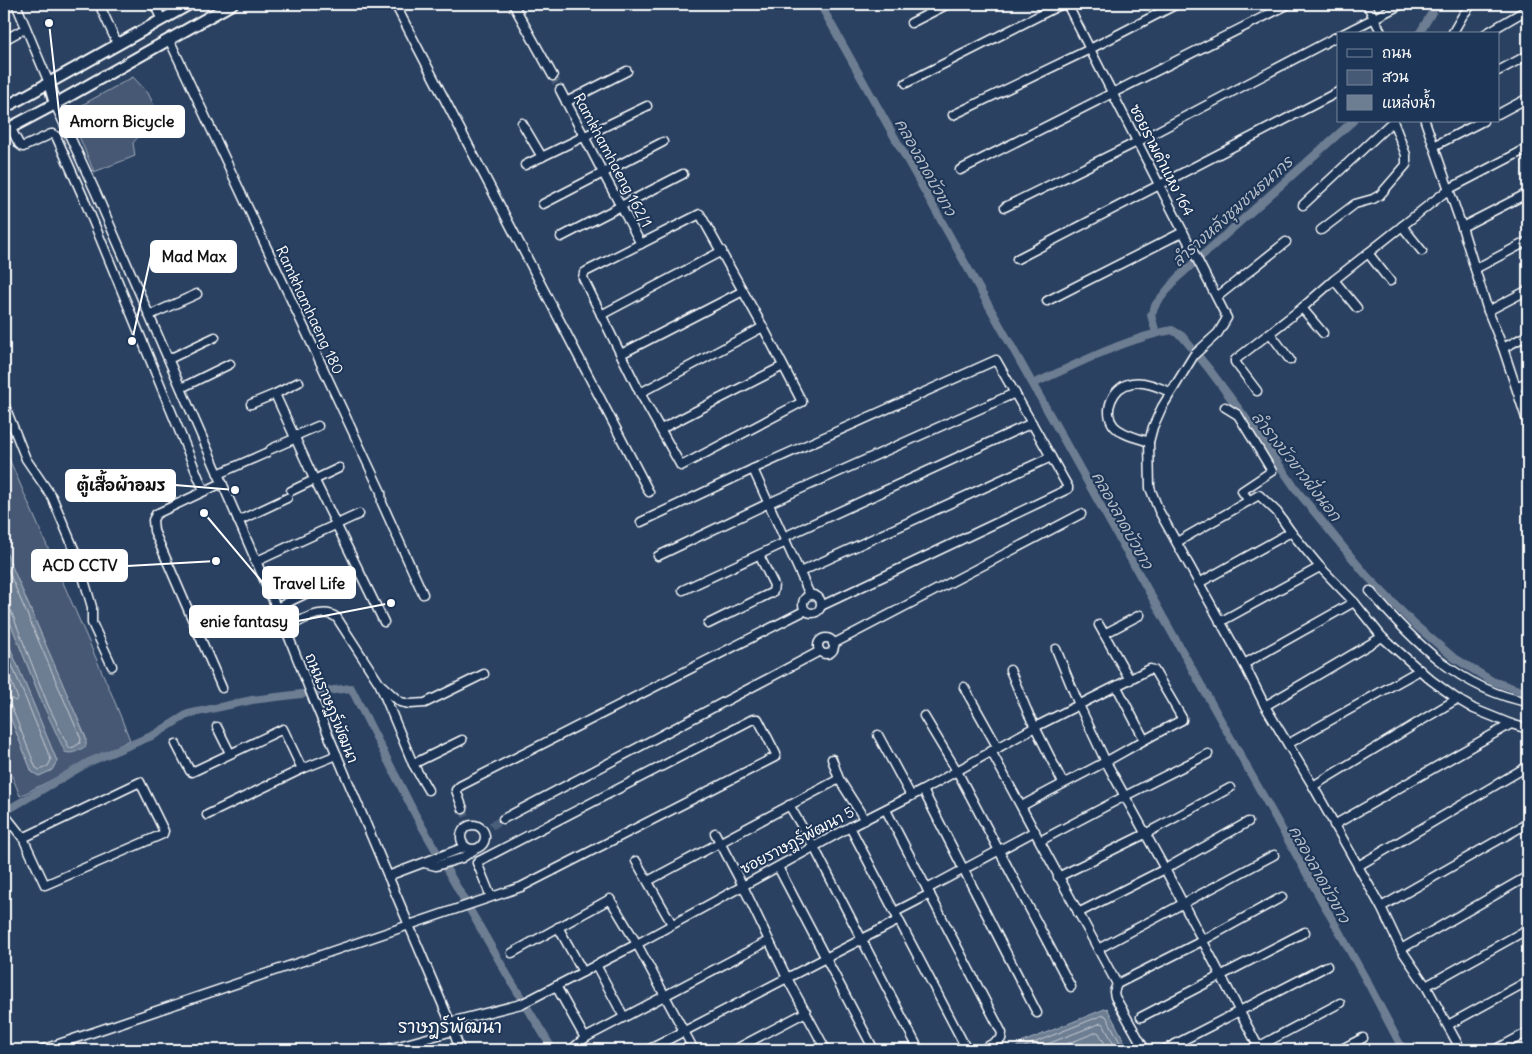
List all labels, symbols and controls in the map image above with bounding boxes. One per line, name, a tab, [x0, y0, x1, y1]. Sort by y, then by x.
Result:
legend	[1337, 32, 1500, 122]
text: ถนน	[1382, 43, 1411, 62]
text: สวน	[1382, 67, 1409, 86]
text: แหล่งน้ำ	[1382, 89, 1436, 112]
street label: Ramkhamhaeng 162/1	[570, 90, 656, 230]
street label: ซอยรามคำแหง 164	[1126, 101, 1199, 219]
callout: Amorn Bicycle	[60, 106, 184, 137]
text: Amorn Bicycle	[70, 111, 175, 132]
water label: คลองลาดบัวขาว	[891, 115, 962, 221]
water label: ลำรางหลังชุมชนธนากร	[1167, 150, 1300, 273]
callout: Mad Max	[151, 241, 236, 272]
street label: Ramkhamhaeng 180	[272, 243, 348, 377]
text: Mad Max	[161, 246, 227, 266]
water label: ลำรางบัวขาวฝั่งนอก	[1248, 405, 1349, 525]
water label: คลองลาดบัวขาว	[1088, 468, 1159, 574]
text: ตู้เสื้อผ้าอมร	[77, 469, 165, 497]
callout: ตู้เสื้อผ้าอมร	[66, 470, 175, 501]
callout: ACD CCTV	[32, 550, 127, 581]
text: ACD CCTV	[42, 555, 118, 575]
callout: Travel Life	[263, 567, 355, 598]
text: Travel Life	[273, 573, 346, 593]
callout: enie fantasy	[190, 606, 298, 637]
text: enie fantasy	[200, 611, 288, 632]
street label: ถนนราษฏร์พัฒนา	[300, 650, 363, 766]
street label: ซอยราษฎร์พัฒนา 5	[737, 802, 858, 879]
water label: คลองลาดบัวขาว	[1285, 822, 1356, 928]
district label: ราษฎร์พัฒนา	[398, 1014, 502, 1039]

